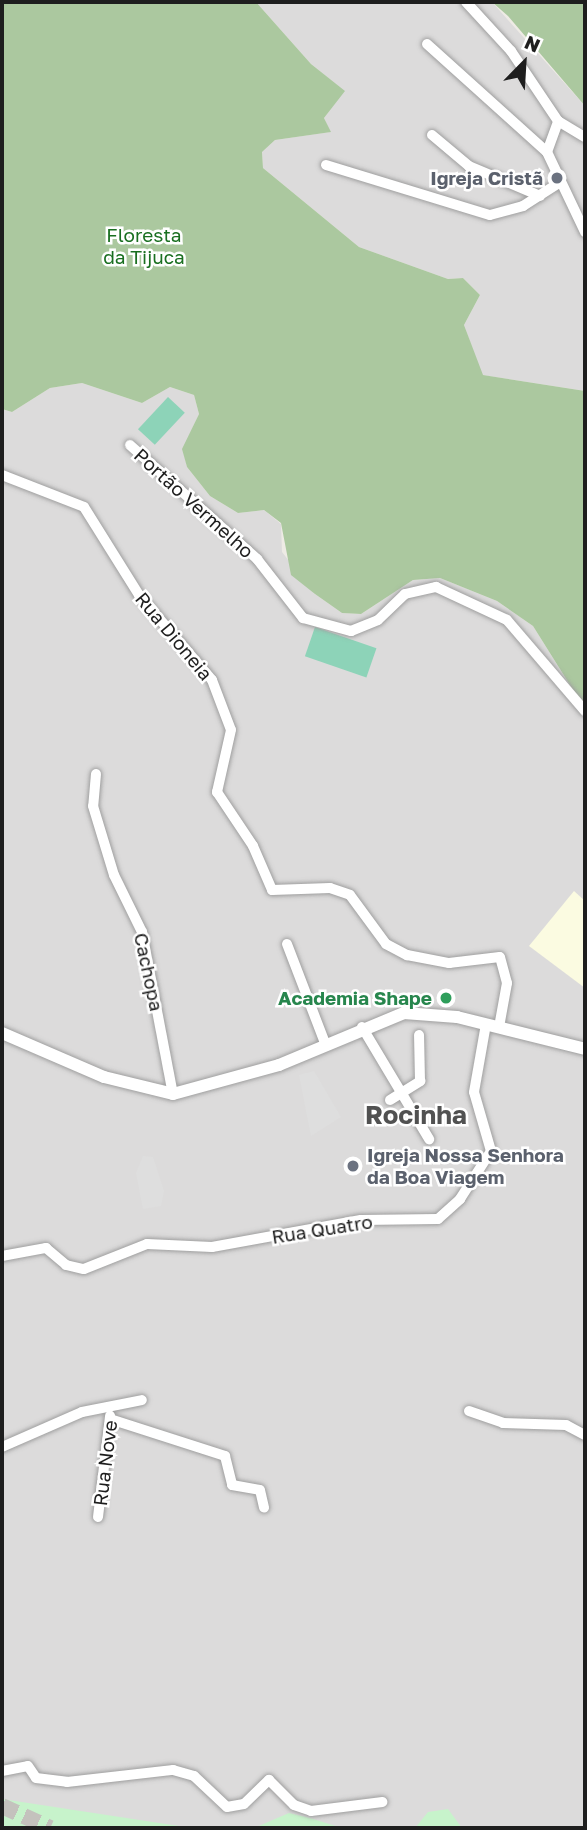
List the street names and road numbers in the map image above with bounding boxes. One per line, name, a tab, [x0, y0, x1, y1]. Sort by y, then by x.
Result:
street label: Portão Vermelho	[130, 443, 258, 563]
street label: Rua Dioneia	[131, 587, 217, 685]
street label: Cachopa	[130, 931, 168, 1013]
street label: Rua Quatro	[270, 1210, 374, 1248]
street label: Rua Nove	[88, 1419, 122, 1507]

